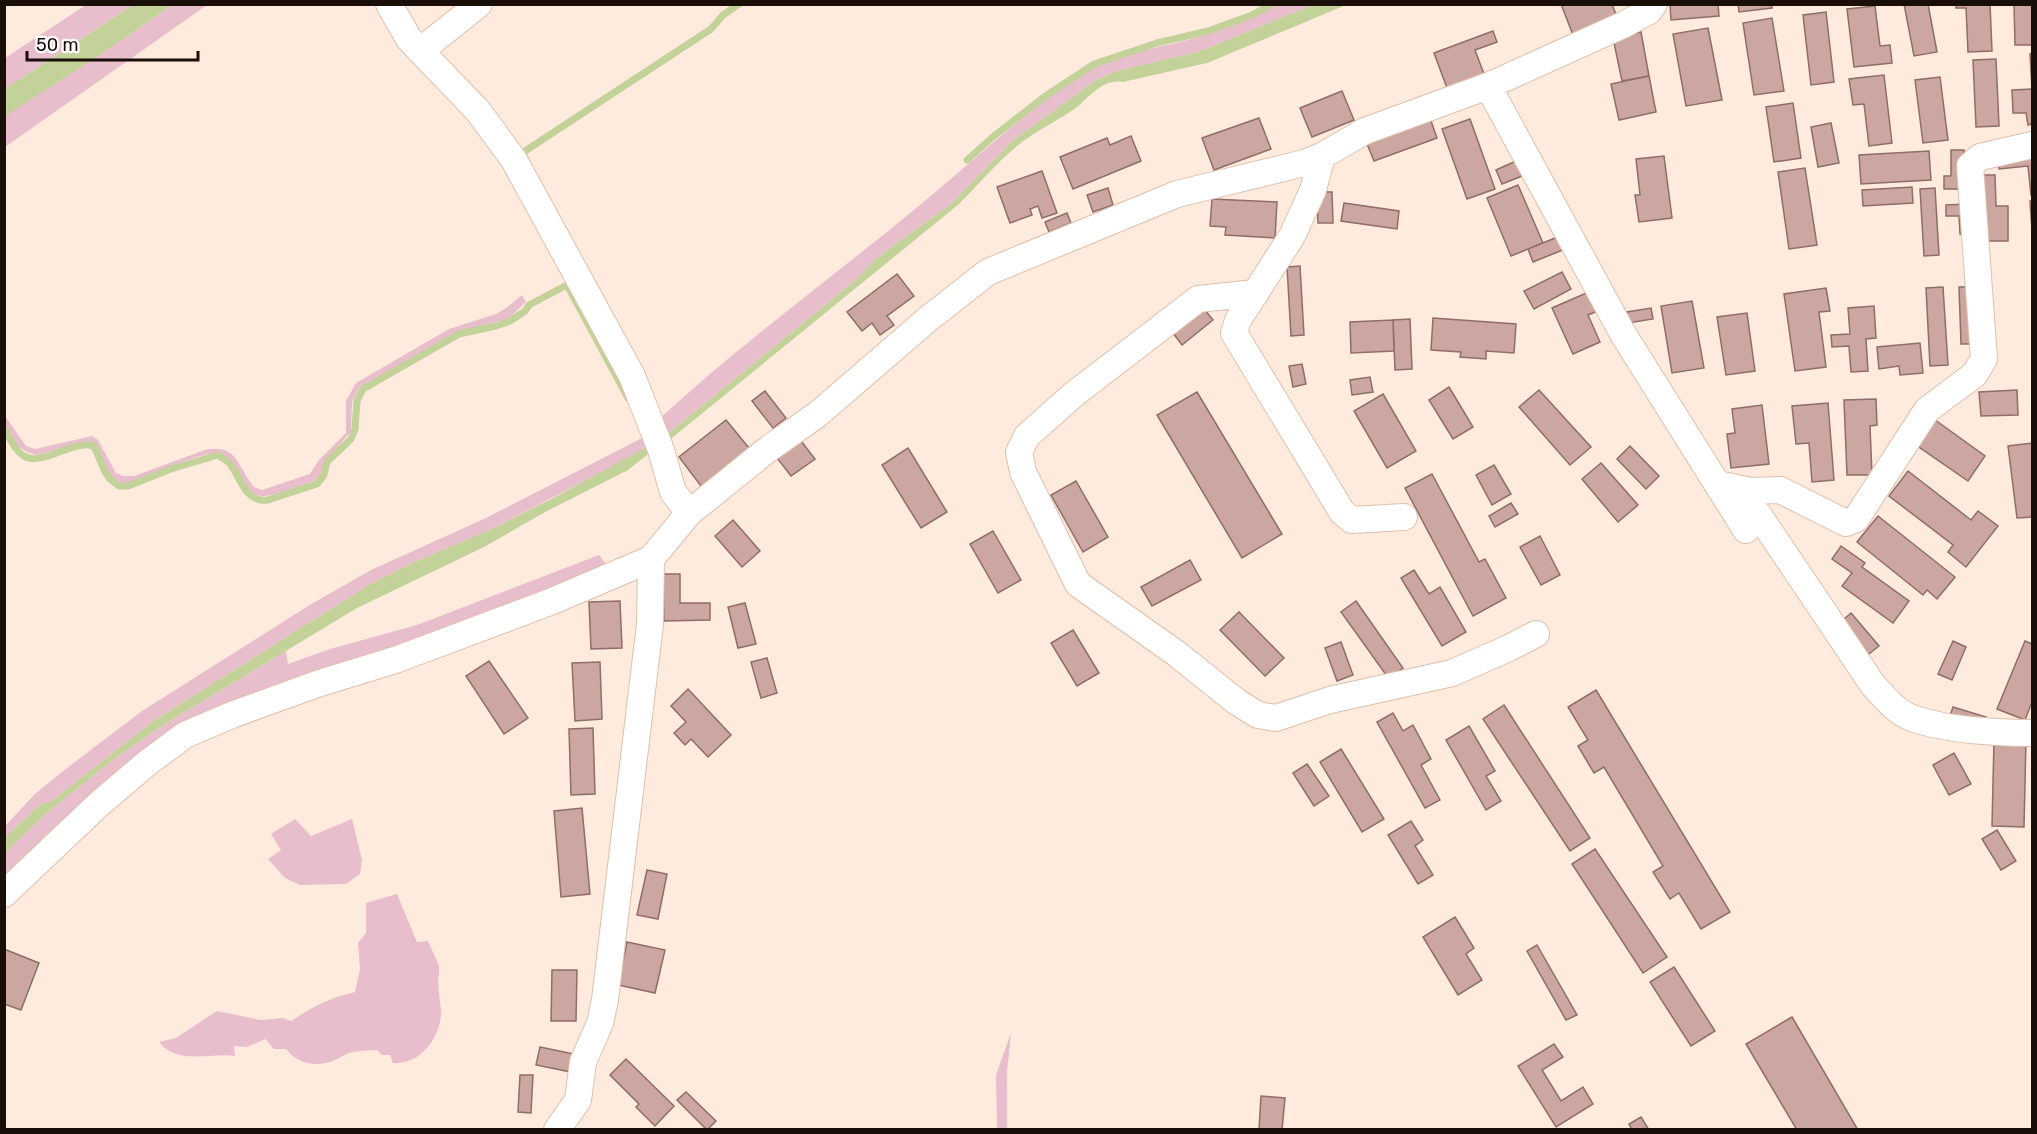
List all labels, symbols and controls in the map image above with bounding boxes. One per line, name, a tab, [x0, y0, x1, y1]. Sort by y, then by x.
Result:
scale bar	[27, 24, 198, 62]
text: 50 m	[36, 34, 79, 56]

